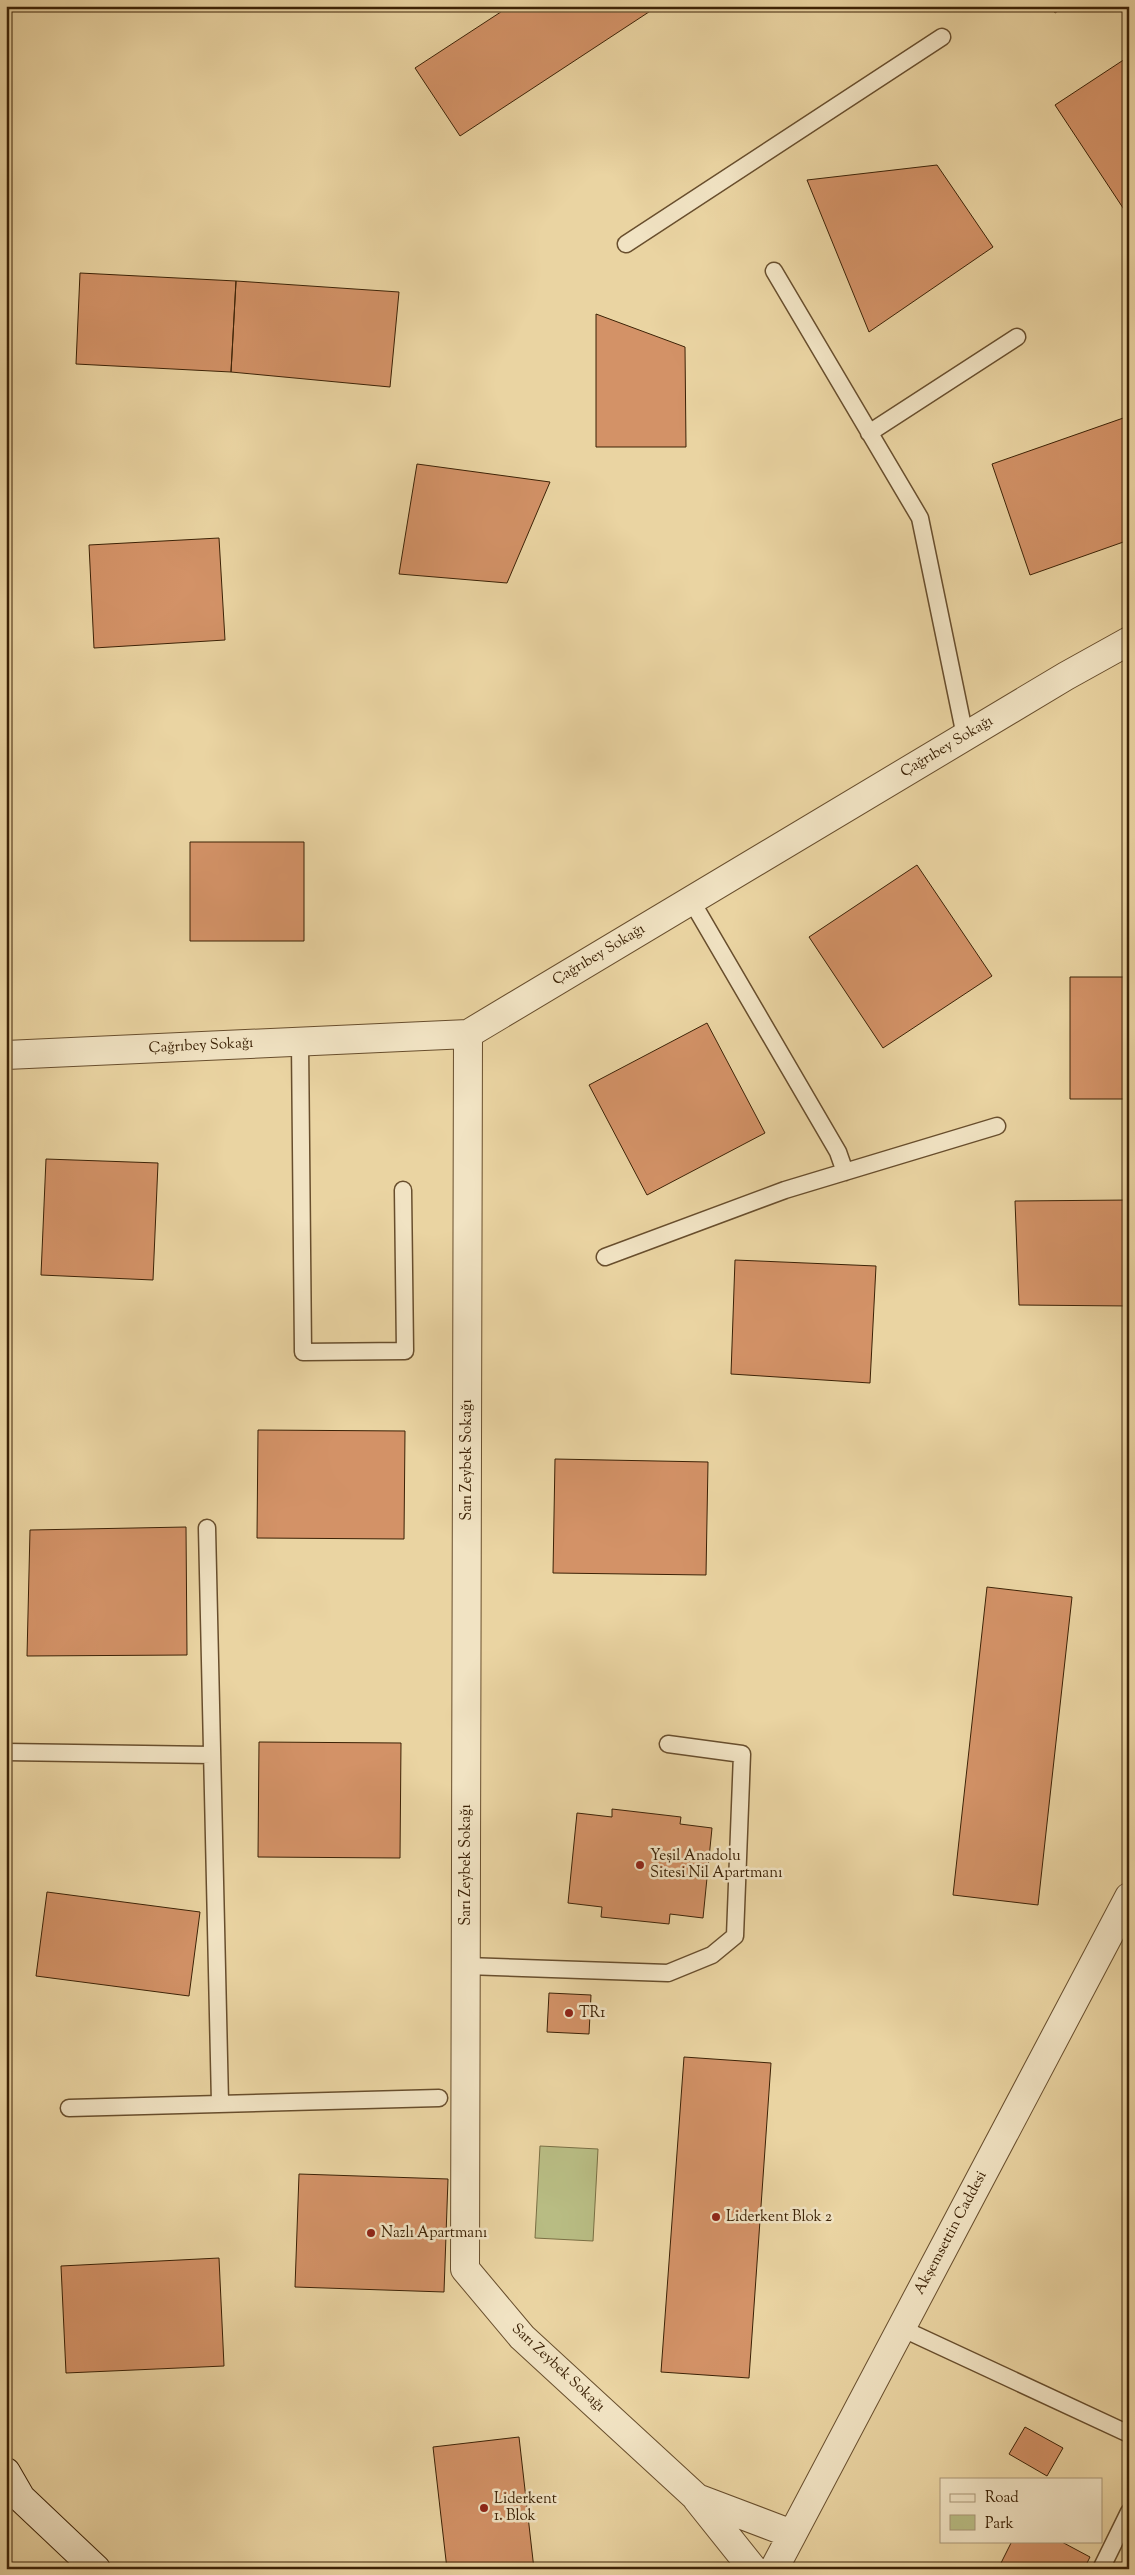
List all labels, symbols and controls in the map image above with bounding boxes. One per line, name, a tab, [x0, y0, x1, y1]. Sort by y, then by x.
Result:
street label: Çağrıbey Sokağı	[897, 711, 997, 783]
street label: Çağrıbey Sokağı	[549, 919, 649, 991]
street label: Çağrıbey Sokağı	[148, 1033, 254, 1059]
street label: Sarı Zeybek Sokağı	[457, 1399, 478, 1521]
street label: Sarı Zeybek Sokağı	[456, 1804, 477, 1926]
place label: Yeşil Anadolu Sitesi Nil Apartmanı	[650, 1846, 782, 1884]
marker: Yeşil Anadolu Sitesi Nil Apartmanı	[634, 1859, 646, 1871]
place label: TR1	[579, 2003, 605, 2024]
marker: TR1	[563, 2007, 575, 2019]
street label: Akşemsettin Caddesi	[909, 2167, 993, 2299]
place label: Liderkent Blok 2	[726, 2207, 832, 2228]
marker: Liderkent Blok 2	[710, 2211, 722, 2223]
place label: Nazlı Apartmanı	[381, 2223, 487, 2244]
marker: Nazlı Apartmanı	[365, 2227, 377, 2239]
street label: Sarı Zeybek Sokağı	[506, 2319, 610, 2417]
legend	[940, 2478, 1102, 2542]
text: Road	[985, 2488, 1019, 2509]
place label: Liderkent 1. Blok	[494, 2489, 557, 2527]
marker: Liderkent 1. Blok	[478, 2502, 490, 2514]
text: Park	[985, 2514, 1014, 2535]

